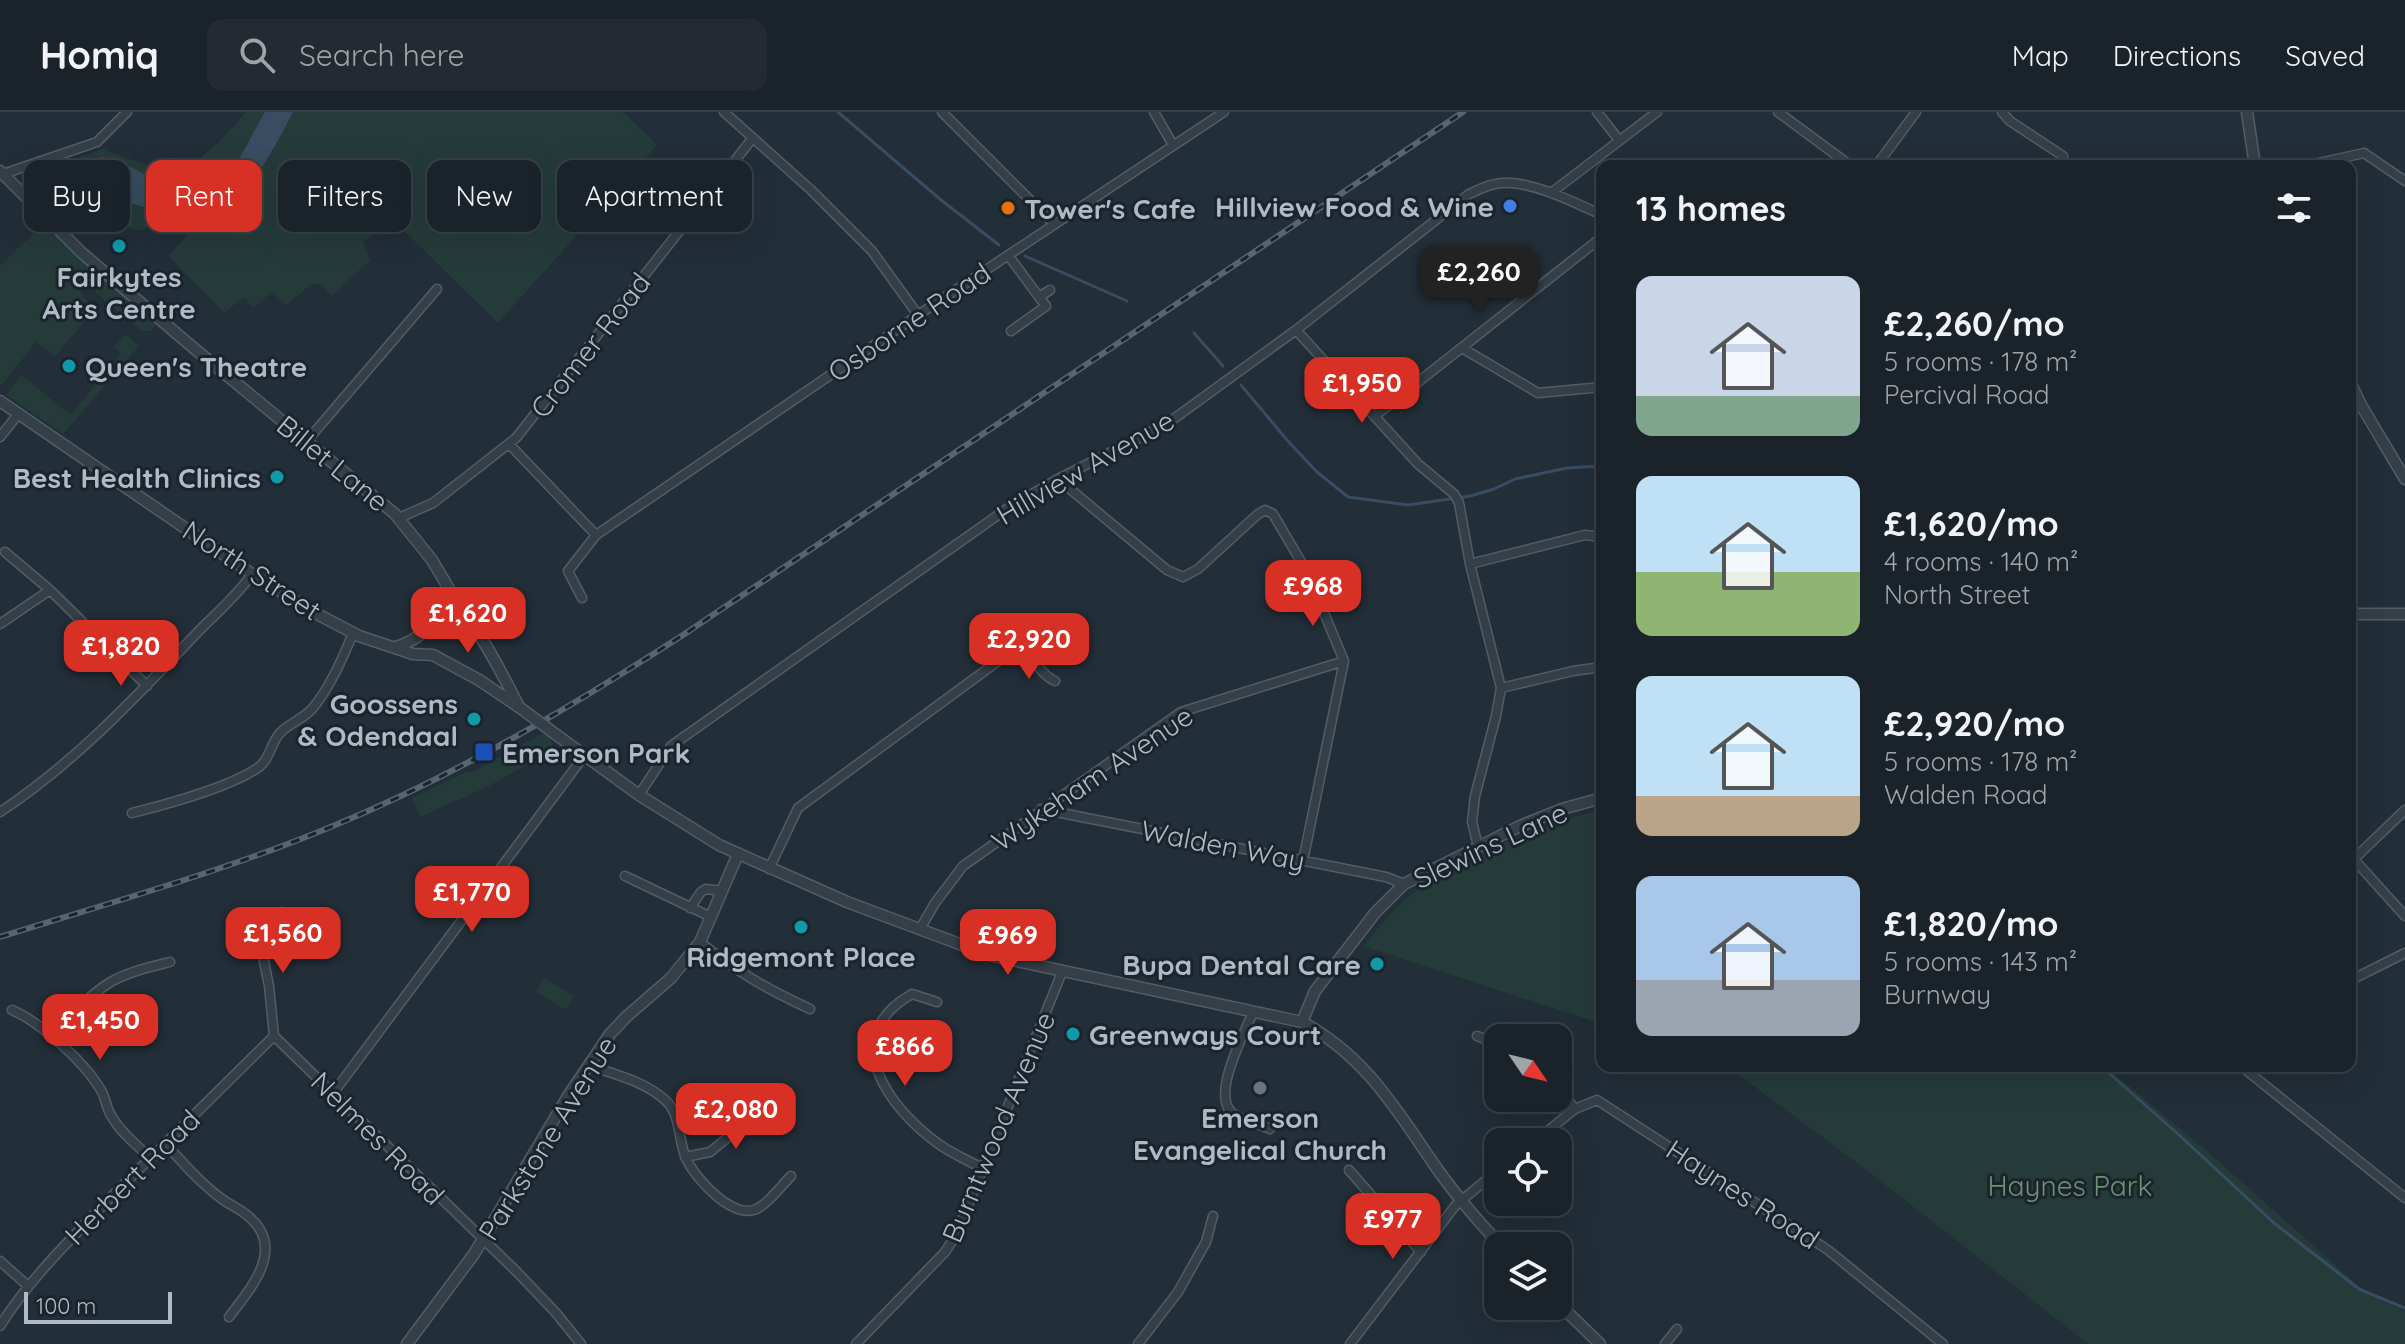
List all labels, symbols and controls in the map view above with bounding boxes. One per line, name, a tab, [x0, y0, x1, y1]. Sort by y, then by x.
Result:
search box	[207, 19, 767, 91]
text: Homiq	[40, 31, 159, 79]
icon: search	[235, 33, 279, 77]
text: Search here	[299, 36, 465, 74]
text: Map	[2012, 38, 2069, 73]
text: Directions	[2113, 38, 2241, 73]
text: Saved	[2285, 38, 2365, 73]
chip: Buy	[24, 160, 130, 232]
chip: Rent	[146, 160, 262, 232]
chip: Filters	[278, 160, 411, 232]
chip: New	[427, 160, 541, 232]
chip: Apartment	[557, 160, 752, 232]
icon: filters	[2272, 186, 2316, 230]
text: 13 homes	[1636, 187, 1786, 230]
place label: Hillview Food & Wine	[1215, 189, 1494, 224]
place label: Tower's Cafe	[1024, 191, 1196, 226]
marker: Hillview Food & Wine	[1501, 197, 1519, 215]
marker: Tower's Cafe	[999, 199, 1017, 217]
marker: Fairkytes Arts Centre	[110, 237, 128, 255]
pin: £2,260	[1414, 246, 1544, 314]
street label: Osborne Road	[821, 255, 997, 389]
text: £2,260	[1437, 255, 1521, 288]
place label: Fairkytes Arts Centre	[42, 259, 196, 326]
street label: Cromer Road	[522, 265, 658, 425]
text: £2,260/mo	[1884, 302, 2065, 345]
icon: home	[1700, 308, 1796, 404]
text: 5 rooms · 178 m²	[1884, 345, 2077, 378]
place label: Queen's Theatre	[85, 349, 307, 384]
marker: Queen's Theatre	[60, 357, 78, 375]
pin: £1,950	[1297, 357, 1427, 425]
text: £1,950	[1322, 366, 1402, 399]
text: Percival Road	[1884, 378, 2049, 411]
street label: Hillview Avenue	[990, 402, 1180, 532]
street label: Billet Lane	[270, 407, 396, 519]
place label: Best Health Clinics	[13, 460, 261, 495]
marker: Best Health Clinics	[268, 468, 286, 486]
text: £1,620/mo	[1884, 502, 2059, 545]
icon: home	[1700, 508, 1796, 604]
street label: North Street	[176, 512, 328, 628]
text: 4 rooms · 140 m²	[1884, 545, 2078, 578]
pin: £968	[1266, 560, 1360, 628]
text: £968	[1283, 569, 1343, 602]
text: North Street	[1884, 578, 2030, 611]
pin: £1,620	[403, 587, 533, 655]
text: £1,620	[429, 596, 507, 629]
pin: £2,920	[964, 613, 1094, 681]
pin: £1,820	[56, 620, 186, 688]
text: £2,920	[987, 622, 1071, 655]
text: £1,820	[82, 629, 160, 662]
place label: Goossens & Odendaal	[297, 686, 458, 753]
street label: Wykeham Avenue	[985, 698, 1199, 858]
text: £2,920/mo	[1884, 702, 2065, 745]
icon: home	[1700, 708, 1796, 804]
marker: Goossens & Odendaal	[465, 710, 483, 728]
place label: Emerson Park	[502, 735, 690, 770]
marker: Emerson Park	[473, 741, 495, 763]
text: 5 rooms · 178 m²	[1884, 745, 2077, 778]
text: Walden Road	[1884, 778, 2047, 811]
street label: Slewins Lane	[1408, 794, 1572, 896]
street label: Walden Way	[1138, 812, 1308, 878]
pin: £1,770	[407, 866, 537, 934]
text: £1,770	[433, 875, 511, 908]
text: £1,820/mo	[1884, 902, 2059, 945]
pin: £1,560	[218, 907, 348, 975]
icon: home	[1700, 908, 1796, 1004]
pin: £969	[961, 909, 1055, 977]
text: £1,560	[244, 916, 322, 949]
marker: Ridgemont Place	[792, 918, 810, 936]
text: £969	[978, 918, 1038, 951]
place label: Ridgemont Place	[686, 939, 916, 974]
text: 5 rooms · 143 m²	[1884, 945, 2077, 978]
place label: Bupa Dental Care	[1122, 947, 1361, 982]
marker: Bupa Dental Care	[1368, 955, 1386, 973]
text: Burnway	[1884, 978, 1991, 1011]
pin: £1,450	[35, 994, 165, 1062]
text: £1,450	[60, 1003, 140, 1036]
street label: Burntwood Avenue	[934, 1006, 1062, 1248]
place label: Greenways Court	[1089, 1017, 1322, 1052]
pin: £866	[858, 1020, 952, 1088]
north arrow	[1484, 1024, 1572, 1112]
map controls	[1484, 1024, 1572, 1320]
marker: Greenways Court	[1064, 1025, 1082, 1043]
text: £866	[875, 1029, 935, 1062]
street label: Parkstone Avenue	[470, 1030, 624, 1246]
street label: Nelmes Road	[304, 1064, 452, 1212]
marker: Emerson Evangelical Church	[1251, 1079, 1269, 1097]
pin: £2,080	[671, 1083, 801, 1151]
text: £2,080	[694, 1092, 778, 1125]
place label: Emerson Evangelical Church	[1133, 1100, 1387, 1167]
street label: Herbert Road	[57, 1102, 207, 1252]
button: locate	[1484, 1128, 1572, 1216]
street label: Haynes Road	[1660, 1132, 1826, 1256]
park label: Haynes Park	[1987, 1168, 2153, 1203]
pin: £977	[1346, 1193, 1440, 1261]
text: £977	[1364, 1202, 1422, 1235]
button: layers	[1484, 1232, 1572, 1320]
scale bar	[24, 1288, 172, 1324]
text: 100 m	[36, 1292, 96, 1320]

